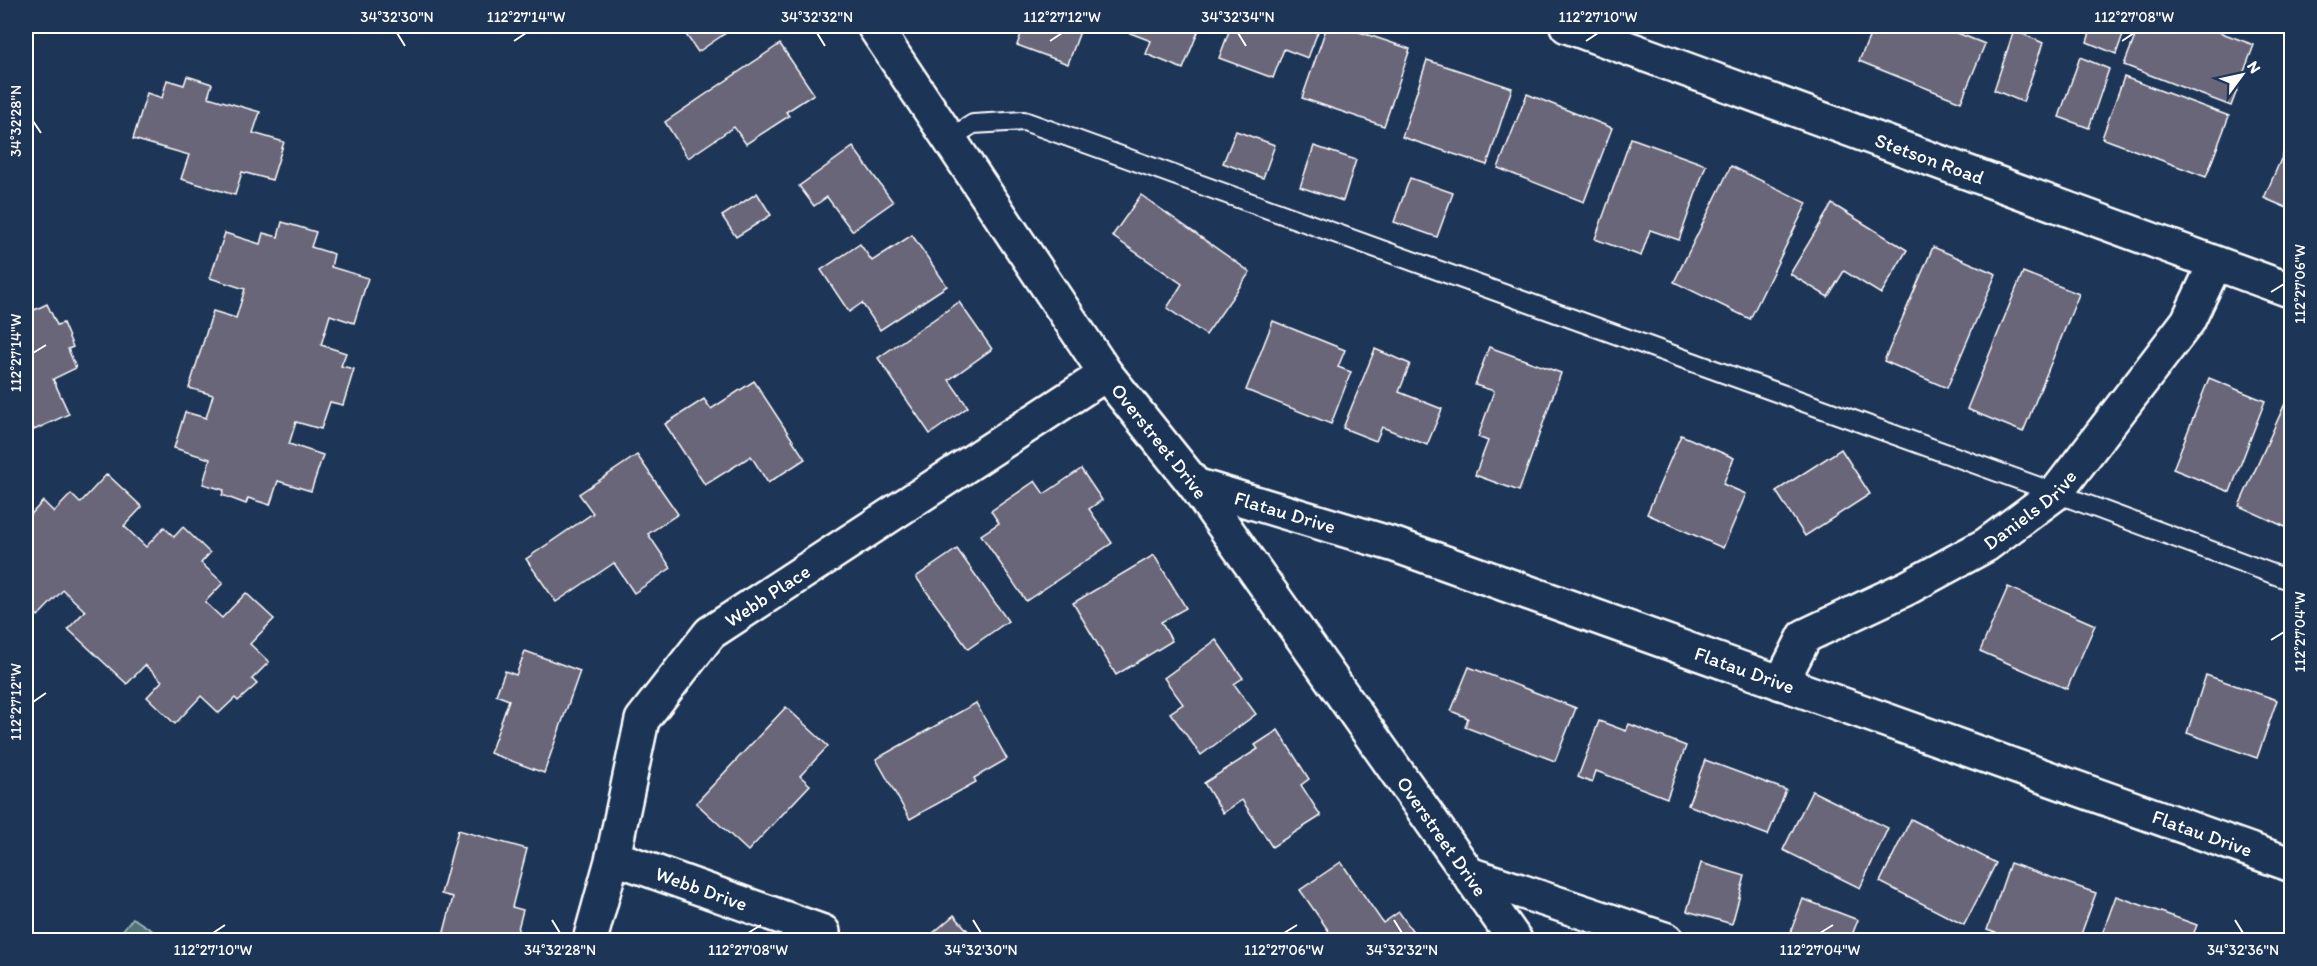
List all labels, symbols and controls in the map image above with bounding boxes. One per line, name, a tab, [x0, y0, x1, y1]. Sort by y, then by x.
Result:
text: 34°32'30"N	[360, 8, 434, 26]
text: 112°27'14"W	[487, 8, 565, 26]
text: 34°32'32"N	[781, 8, 853, 26]
text: 112°27'12"W	[1023, 8, 1101, 26]
text: 34°32'34"N	[1201, 8, 1275, 26]
text: 112°27'10"W	[1559, 8, 1638, 26]
text: 112°27'08"W	[2094, 8, 2174, 26]
north arrow	[2212, 45, 2272, 105]
text: N	[2243, 57, 2265, 77]
text: 34°32'28"N	[7, 85, 25, 157]
street label: Stetson Road	[1872, 128, 1988, 189]
text: 112°27'06"W	[2291, 244, 2309, 324]
text: 112°27'14"W	[7, 314, 25, 392]
street label: Overstreet Drive	[1106, 378, 1213, 503]
street label: Daniels Drive	[1978, 465, 2082, 555]
street label: Flatau Drive	[1232, 486, 1338, 539]
street label: Webb Place	[720, 559, 815, 632]
text: 112°27'04"W	[2291, 591, 2309, 672]
street label: Flatau Drive	[1691, 641, 1798, 699]
text: 112°27'12"W	[7, 663, 25, 741]
street label: Overstreet Drive	[1392, 772, 1492, 901]
street label: Flatau Drive	[2149, 804, 2256, 862]
street label: Webb Drive	[652, 861, 751, 916]
text: 112°27'10"W	[174, 941, 253, 959]
text: 34°32'28"N	[524, 941, 596, 959]
text: 112°27'08"W	[708, 941, 788, 959]
text: 34°32'30"N	[944, 941, 1018, 959]
text: 112°27'06"W	[1244, 941, 1324, 959]
text: 34°32'32"N	[1366, 941, 1438, 959]
text: 112°27'04"W	[1780, 941, 1861, 959]
text: 34°32'36"N	[2207, 941, 2279, 959]

